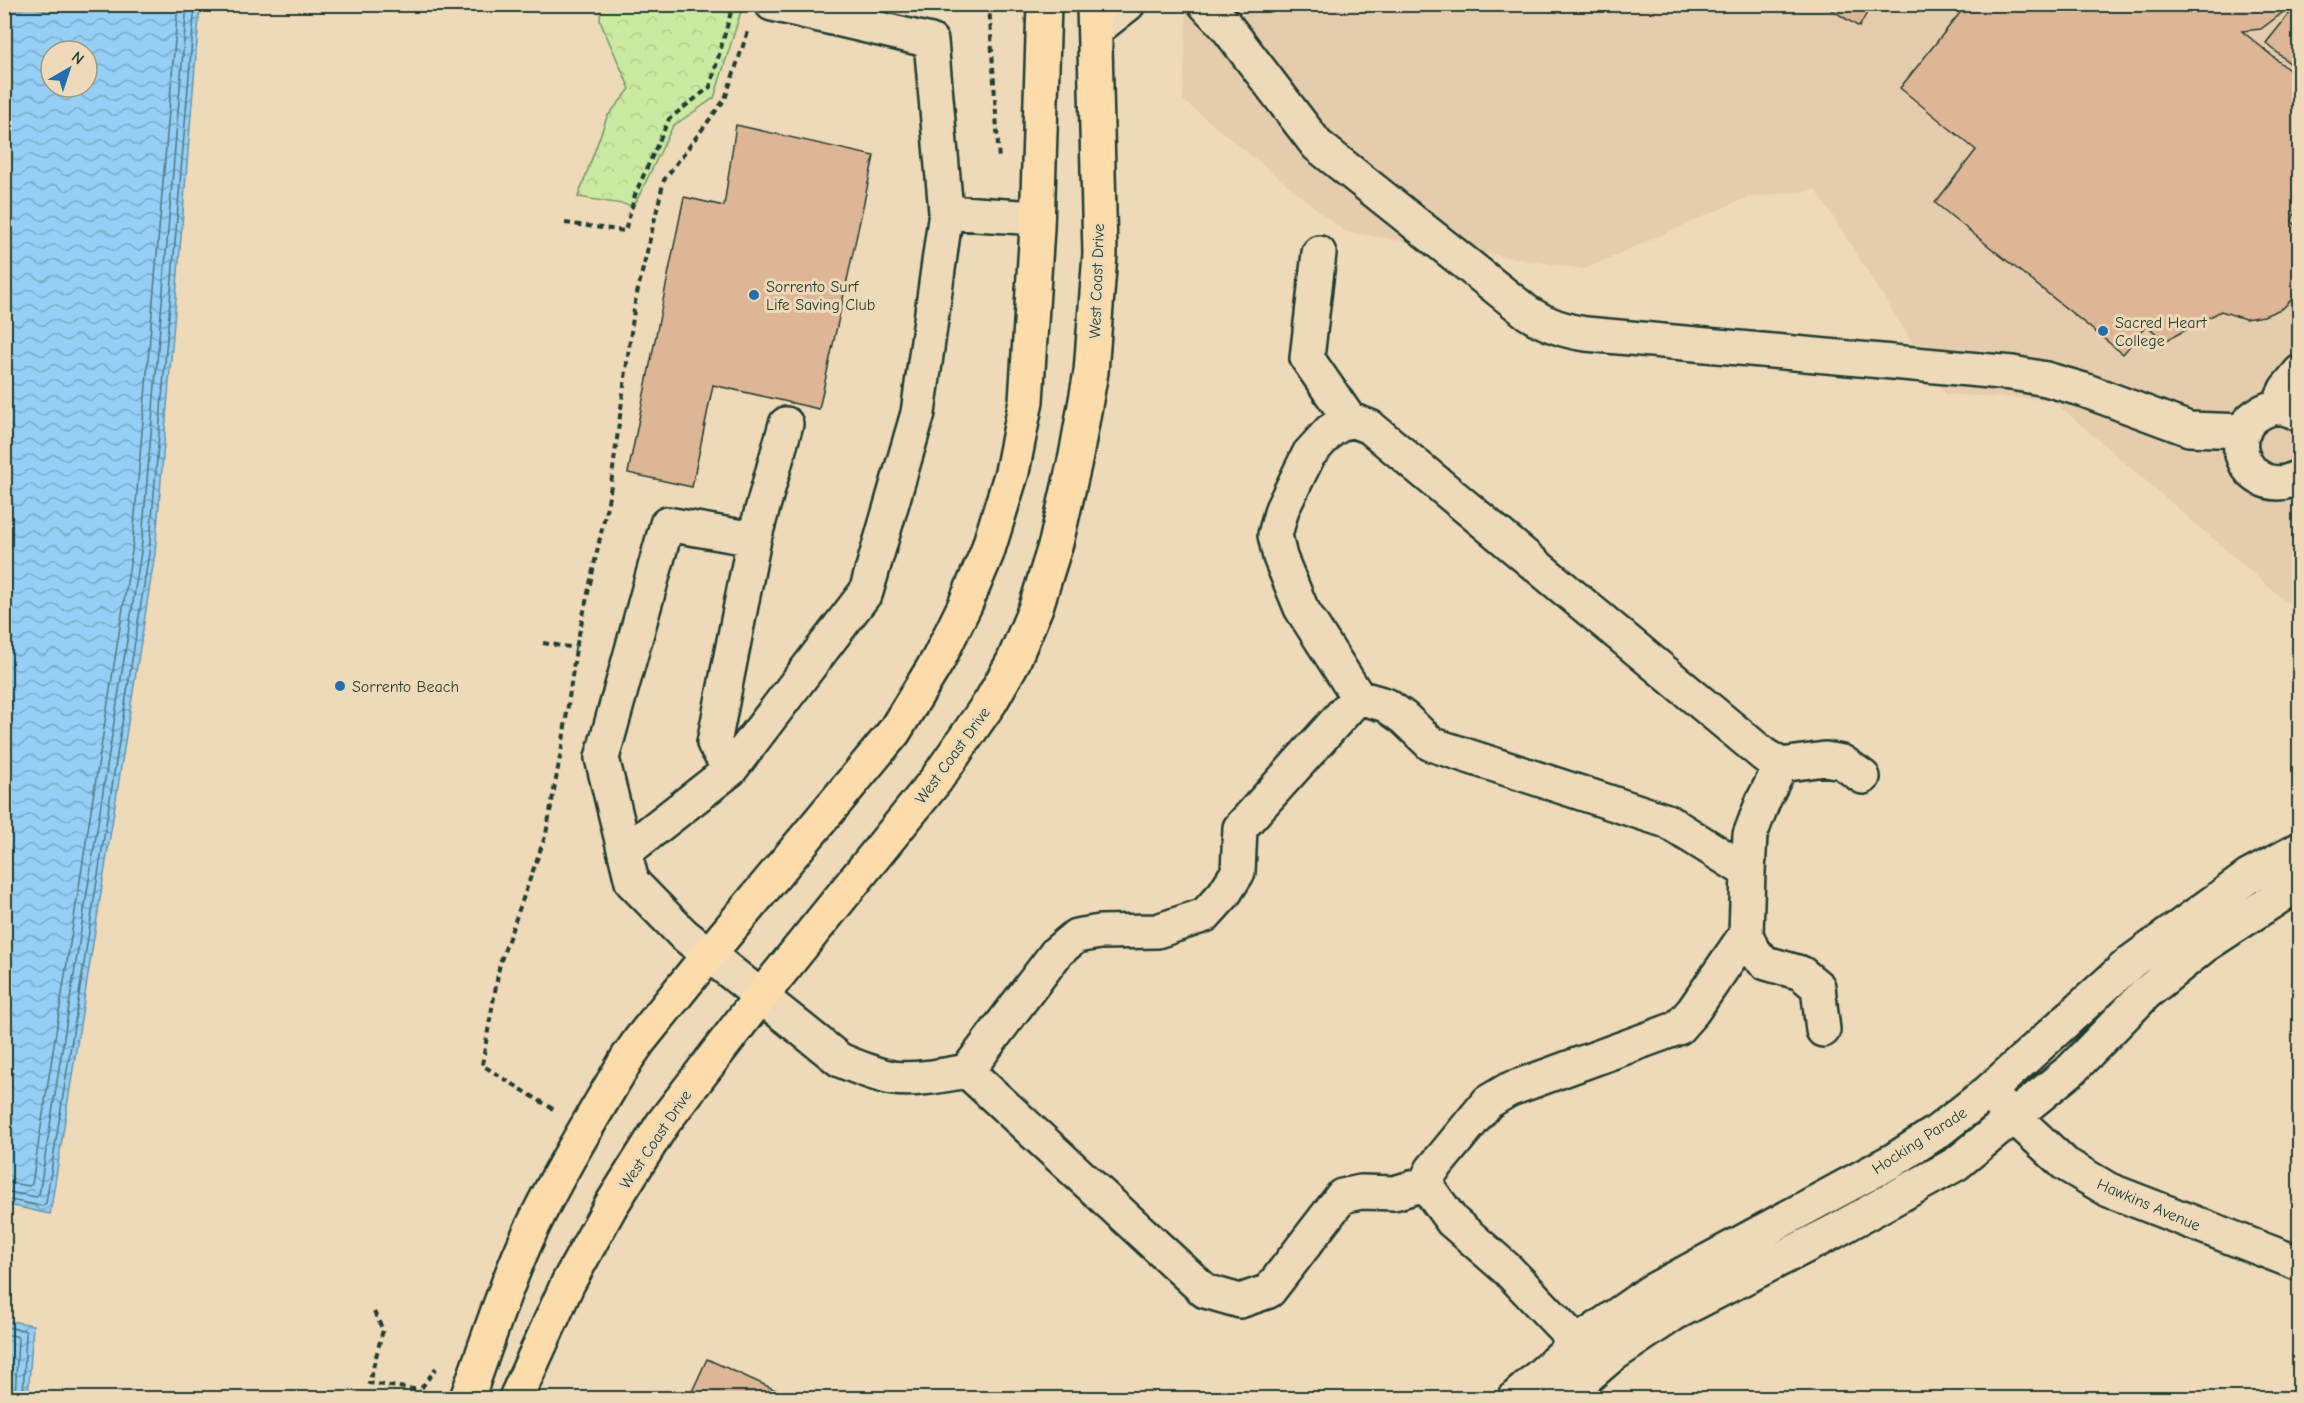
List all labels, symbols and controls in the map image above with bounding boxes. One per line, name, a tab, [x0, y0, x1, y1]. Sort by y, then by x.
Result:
north arrow	[39, 39, 99, 99]
text: N	[68, 48, 88, 68]
street label: West Coast Drive	[1086, 223, 1108, 339]
place label: Sorrento Surf Life Saving Club	[766, 278, 875, 314]
marker: Sorrento Surf Life Saving Club	[747, 288, 761, 302]
place label: Sacred Heart College	[2115, 314, 2207, 350]
marker: Sacred Heart College	[2096, 324, 2110, 338]
place label: Sorrento Beach	[352, 678, 459, 696]
marker: Sorrento Beach	[333, 679, 347, 693]
street label: West Coast Drive	[912, 704, 994, 807]
street label: West Coast Drive	[616, 1087, 695, 1192]
street label: Hocking Parade	[1869, 1104, 1970, 1178]
street label: Hawkins Avenue	[2094, 1175, 2203, 1235]

